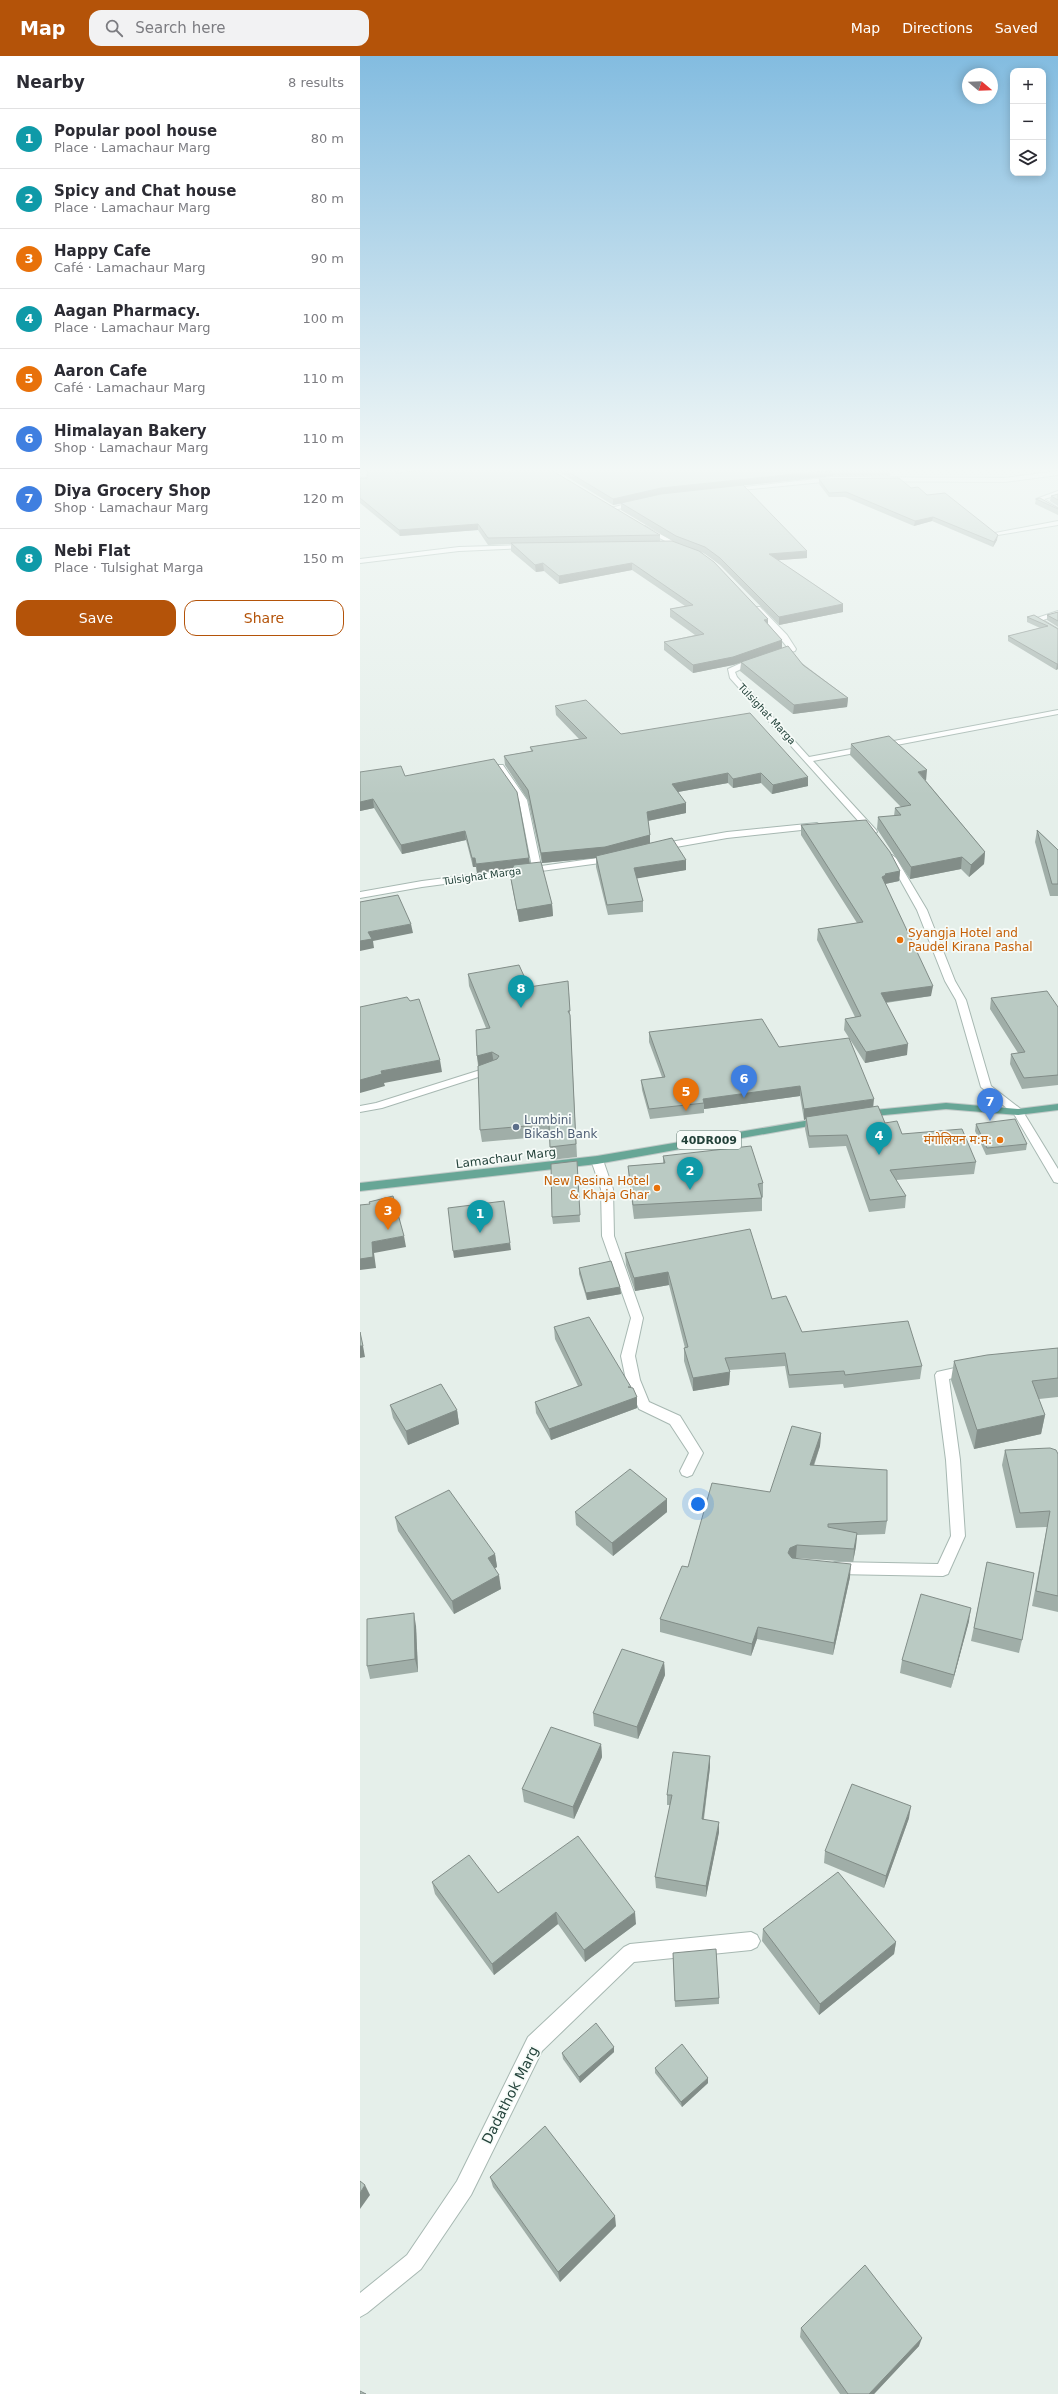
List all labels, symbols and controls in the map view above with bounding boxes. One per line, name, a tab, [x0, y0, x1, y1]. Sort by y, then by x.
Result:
search box	[89, 10, 369, 46]
text: Map	[20, 17, 65, 39]
icon: search	[103, 17, 125, 39]
text: Search here	[135, 19, 225, 37]
text: Map	[851, 20, 880, 36]
text: Directions	[902, 20, 973, 36]
text: Saved	[995, 20, 1038, 36]
north arrow	[962, 68, 998, 104]
map controls	[1010, 68, 1046, 176]
button: +	[1010, 68, 1046, 104]
text: Nearby	[16, 72, 85, 92]
text: 8 results	[288, 75, 344, 90]
button: −	[1010, 104, 1046, 140]
text: Popular pool house	[54, 122, 217, 140]
text: 1	[24, 131, 34, 146]
text: 80 m	[311, 131, 344, 146]
text: Place · Lamachaur Marg	[54, 140, 210, 155]
button: layers	[1010, 140, 1046, 176]
text: Spicy and Chat house	[54, 182, 236, 200]
text: 2	[24, 191, 34, 206]
text: 80 m	[311, 191, 344, 206]
text: Place · Lamachaur Marg	[54, 200, 210, 215]
text: Happy Cafe	[54, 242, 151, 260]
text: 3	[24, 251, 34, 266]
text: 90 m	[311, 251, 344, 266]
text: Café · Lamachaur Marg	[54, 260, 205, 275]
text: Aagan Pharmacy.	[54, 302, 200, 320]
text: 4	[24, 311, 34, 326]
text: 100 m	[302, 311, 344, 326]
text: Place · Lamachaur Marg	[54, 320, 210, 335]
text: Aaron Cafe	[54, 362, 147, 380]
text: 5	[24, 371, 34, 386]
text: 110 m	[302, 371, 344, 386]
text: Café · Lamachaur Marg	[54, 380, 205, 395]
text: Himalayan Bakery	[54, 422, 207, 440]
text: 6	[24, 431, 34, 446]
text: 110 m	[302, 431, 344, 446]
text: Shop · Lamachaur Marg	[54, 440, 209, 455]
text: Diya Grocery Shop	[54, 482, 211, 500]
text: 7	[24, 491, 34, 506]
text: 120 m	[302, 491, 344, 506]
text: Shop · Lamachaur Marg	[54, 500, 209, 515]
text: Nebi Flat	[54, 542, 131, 560]
text: 8	[24, 551, 34, 566]
text: 150 m	[302, 551, 344, 566]
text: Place · Tulsighat Marga	[54, 560, 203, 575]
button: Save	[16, 600, 176, 636]
button: Share	[184, 600, 344, 636]
street label: Tulsighat Marga	[735, 681, 798, 747]
street label: Tulsighat Marga	[441, 865, 522, 887]
place label: Syangja Hotel and Paudel Kirana Pashal	[908, 926, 1033, 954]
marker: Syangja Hotel and Paudel Kirana Pashal	[895, 935, 905, 945]
pin: 8	[508, 975, 534, 1008]
pin: 6	[731, 1065, 757, 1098]
pin: 5	[673, 1078, 699, 1111]
pin: 7	[977, 1088, 1003, 1121]
place label: Lumbini Bikash Bank	[524, 1113, 598, 1141]
marker: Lumbini Bikash Bank	[511, 1122, 521, 1132]
pin: 4	[866, 1122, 892, 1155]
road number: 40DR009	[677, 1131, 741, 1149]
place label: मंगोलियन म:म:	[924, 1132, 992, 1147]
marker: मंगोलियन म:म:	[995, 1135, 1005, 1145]
street label: Lamachaur Marg	[455, 1145, 557, 1171]
pin: 2	[677, 1157, 703, 1190]
place label: New Resina Hotel & Khaja Ghar	[544, 1174, 649, 1202]
marker: New Resina Hotel & Khaja Ghar	[652, 1183, 662, 1193]
pin: 3	[375, 1197, 401, 1230]
pin: 1	[467, 1200, 493, 1233]
your location	[688, 1494, 708, 1514]
street label: Dadathok Marg	[478, 2044, 542, 2146]

